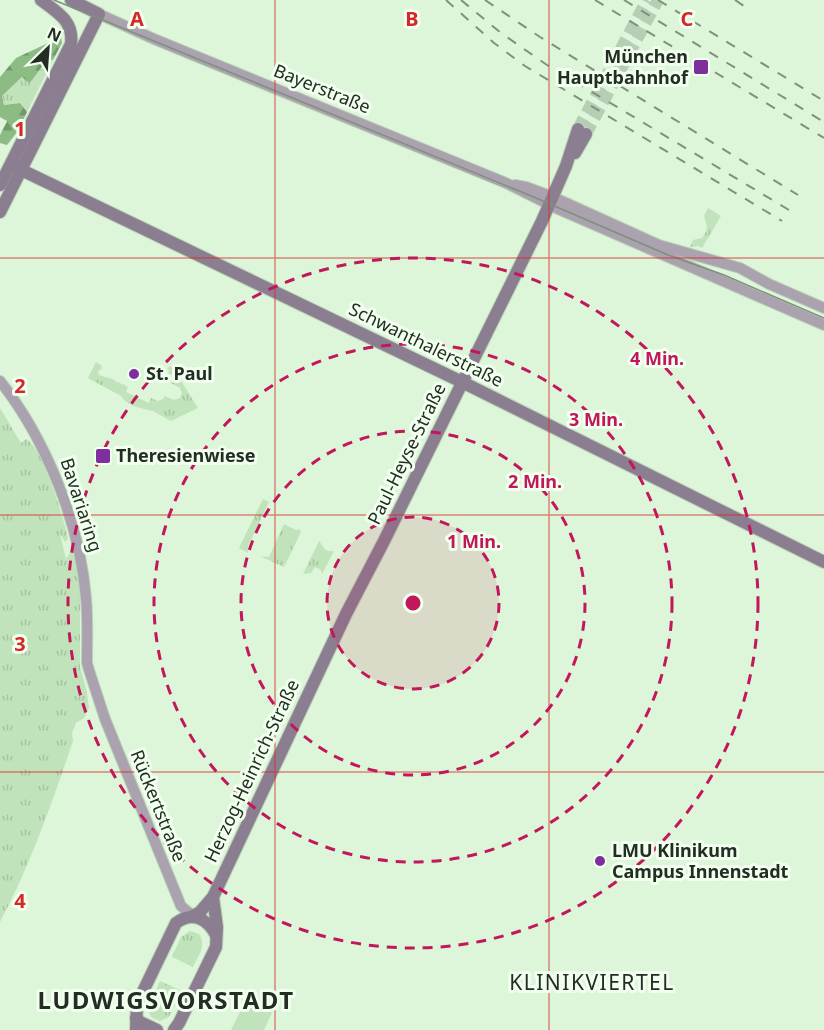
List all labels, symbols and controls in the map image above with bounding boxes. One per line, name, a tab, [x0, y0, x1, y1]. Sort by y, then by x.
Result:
text: A	[130, 5, 144, 32]
text: B	[405, 5, 419, 32]
text: C	[681, 5, 694, 32]
north arrow	[18, 18, 78, 78]
text: N	[44, 22, 65, 47]
place label: München Hauptbahnhof	[557, 44, 689, 89]
street label: Bayerstraße	[270, 58, 374, 118]
marker: München Hauptbahnhof	[692, 58, 710, 76]
text: 1	[14, 115, 26, 142]
street label: Schwanthalerstraße	[345, 296, 508, 392]
text: 4 Min.	[630, 346, 684, 370]
place label: St. Paul	[146, 361, 213, 385]
marker: St. Paul	[127, 367, 141, 381]
text: 2	[14, 372, 26, 399]
street label: Paul-Heyse-Straße	[361, 379, 451, 528]
text: 3 Min.	[569, 407, 623, 431]
place label: Theresienwiese	[116, 443, 255, 467]
marker: Theresienwiese	[94, 447, 112, 465]
street label: Bavariaring	[55, 455, 108, 555]
text: 2 Min.	[508, 469, 562, 493]
text: 1 Min.	[447, 529, 501, 553]
centre of rings	[403, 593, 423, 613]
text: 3	[14, 630, 26, 657]
street label: Herzog-Heinrich-Straße	[198, 675, 304, 866]
street label: Rückertstraße	[126, 746, 192, 865]
place label: LMU Klinikum Campus Innenstadt	[612, 838, 789, 883]
marker: LMU Klinikum Campus Innenstadt	[593, 854, 607, 868]
text: 4	[14, 887, 26, 914]
district label: KLINIKVIERTEL	[509, 968, 675, 996]
district label: LUDWIGSVORSTADT	[37, 983, 295, 1016]

